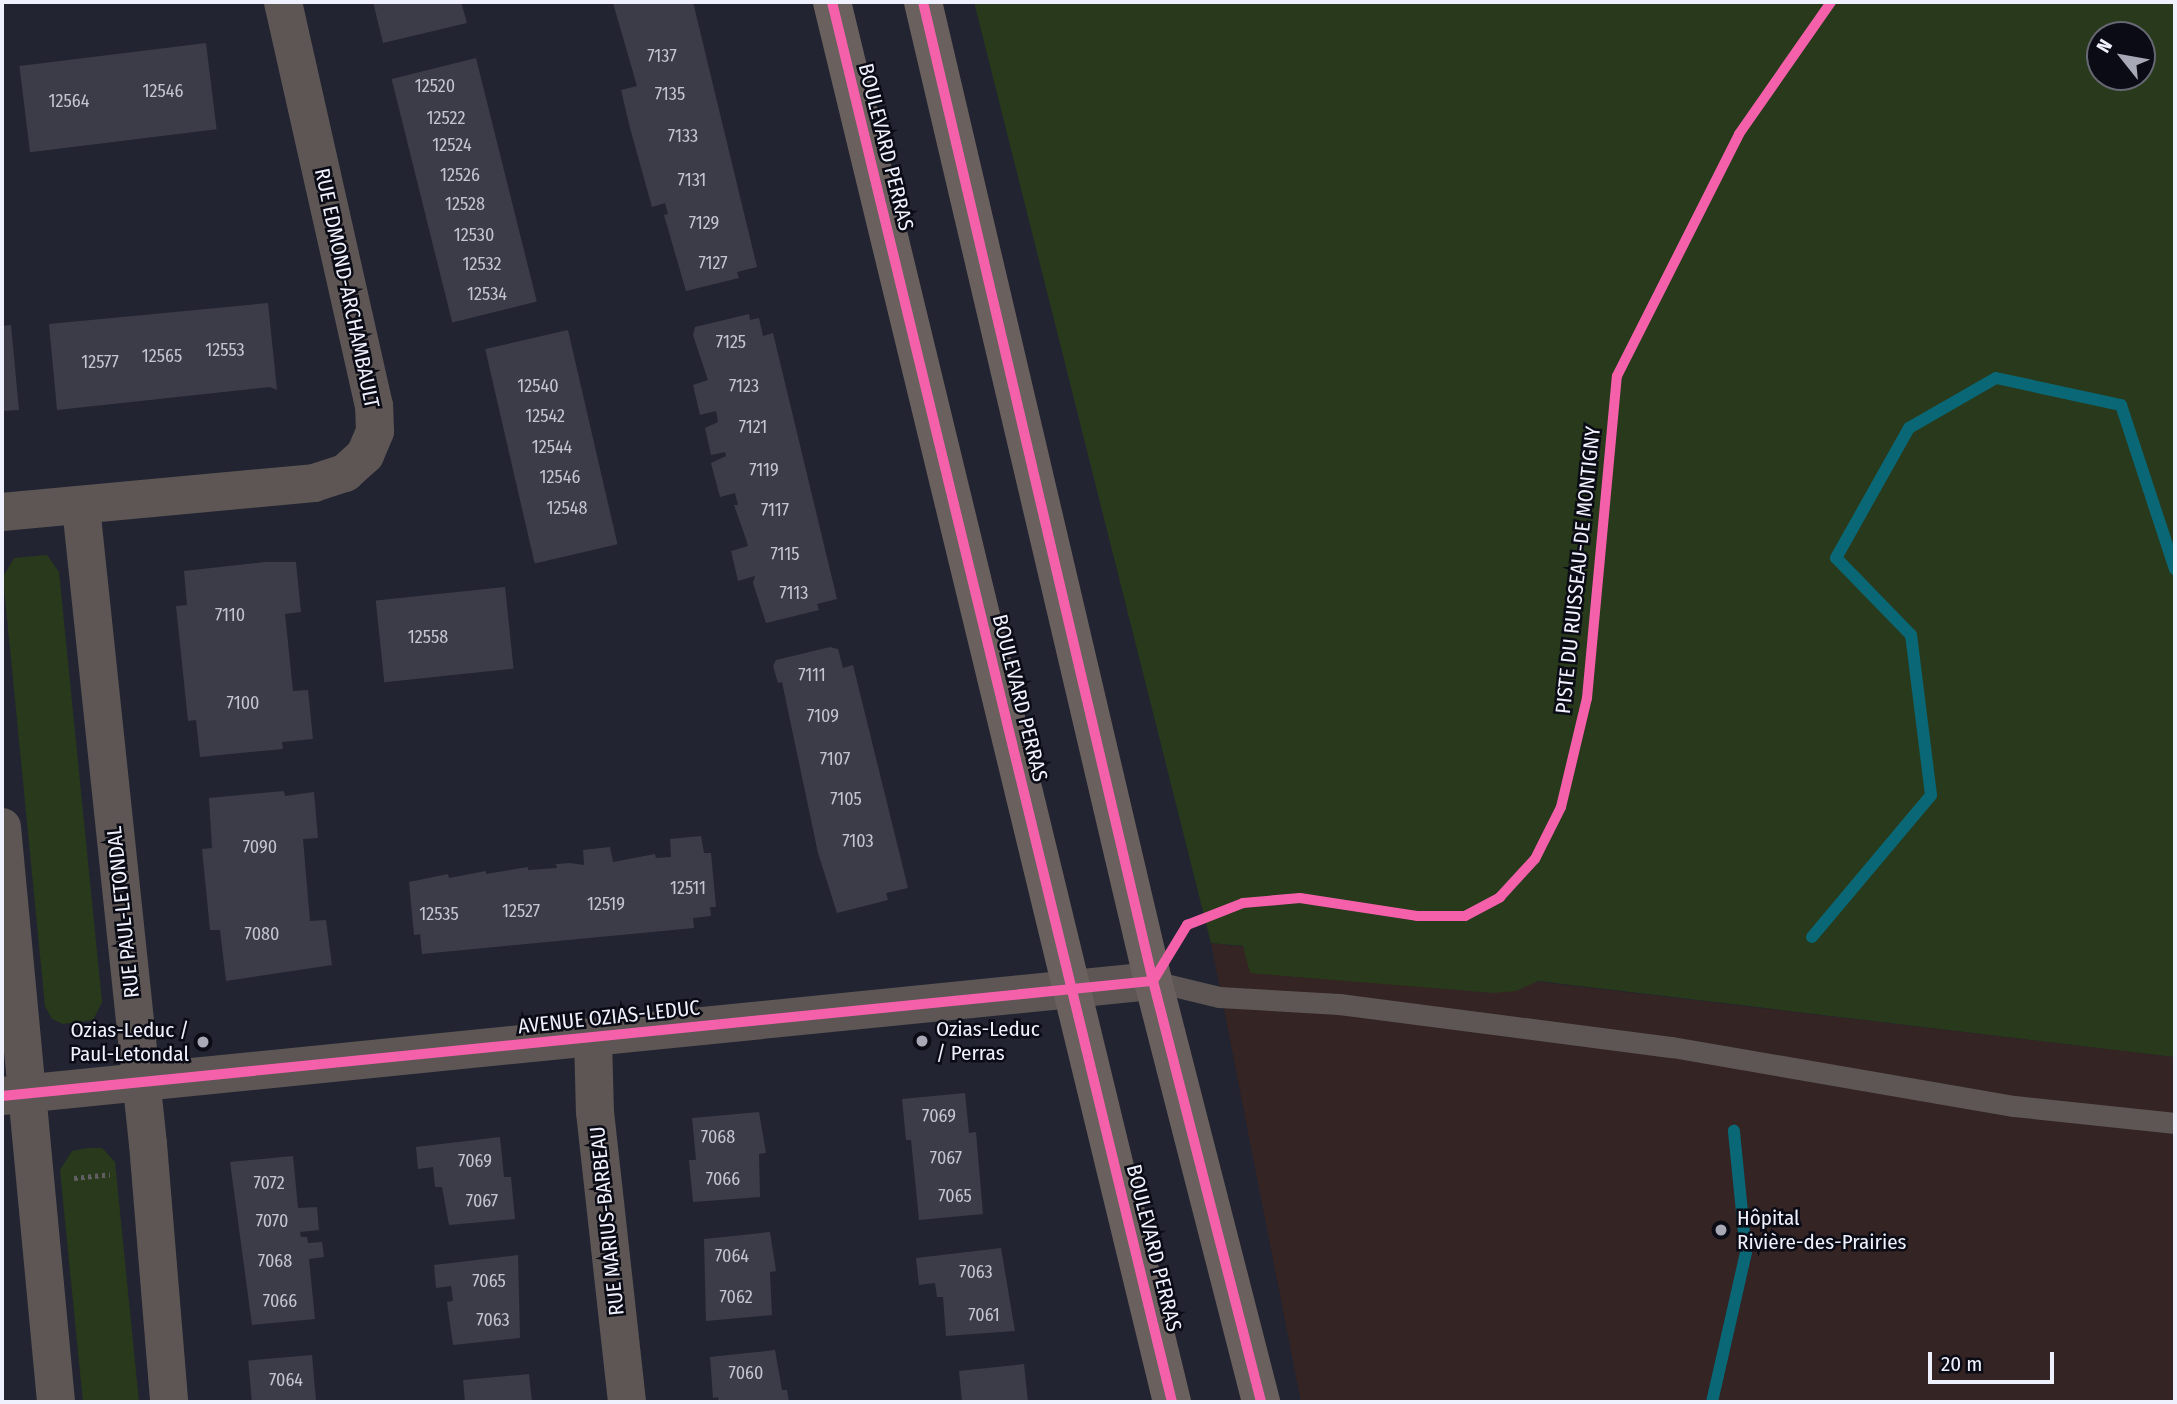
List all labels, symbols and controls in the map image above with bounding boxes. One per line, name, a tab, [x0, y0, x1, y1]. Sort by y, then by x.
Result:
north arrow	[2086, 21, 2156, 91]
text: N	[2091, 35, 2117, 57]
house number: 7137	[647, 45, 677, 67]
street label: BOULEVARD PERRAS	[853, 61, 919, 233]
house number: 12520	[415, 75, 455, 97]
house number: 12546	[143, 80, 183, 102]
house number: 7135	[655, 83, 685, 105]
house number: 12564	[49, 90, 89, 112]
house number: 12522	[427, 107, 465, 129]
house number: 7133	[668, 125, 698, 147]
house number: 12524	[432, 134, 472, 156]
house number: 12526	[440, 164, 480, 186]
street label: RUE EDMOND-ARCHAMBAULT	[309, 166, 385, 410]
house number: 7131	[678, 169, 706, 191]
house number: 12528	[445, 193, 485, 215]
house number: 7129	[689, 212, 719, 234]
house number: 12530	[454, 224, 494, 246]
house number: 7127	[698, 252, 728, 274]
house number: 12532	[462, 253, 502, 275]
house number: 12534	[467, 283, 507, 305]
house number: 7125	[716, 331, 746, 353]
house number: 12553	[205, 339, 245, 361]
house number: 12565	[142, 345, 182, 367]
house number: 12577	[81, 351, 119, 373]
house number: 12540	[517, 375, 559, 397]
house number: 7123	[729, 375, 759, 397]
house number: 12542	[525, 405, 565, 427]
house number: 7121	[739, 416, 767, 438]
street label: PISTE DU RUISSEAU-DE MONTIGNY	[1550, 425, 1606, 715]
house number: 12544	[532, 436, 572, 458]
house number: 7119	[749, 459, 779, 481]
house number: 12546	[540, 466, 580, 488]
house number: 12548	[547, 497, 587, 519]
house number: 7117	[761, 499, 789, 521]
house number: 7115	[770, 543, 800, 565]
house number: 7113	[780, 582, 808, 604]
house number: 7110	[215, 604, 245, 626]
street label: BOULEVARD PERRAS	[987, 612, 1053, 784]
house number: 12558	[408, 626, 448, 648]
house number: 7111	[798, 664, 826, 686]
house number: 7100	[227, 692, 259, 714]
house number: 7109	[807, 705, 839, 727]
house number: 7107	[820, 748, 850, 770]
house number: 7105	[830, 788, 862, 810]
street label: RUE PAUL-LETONDAL	[101, 825, 145, 999]
house number: 7103	[842, 830, 874, 852]
house number: 7090	[243, 836, 277, 858]
house number: 12511	[670, 877, 706, 899]
house number: 12519	[587, 893, 625, 915]
house number: 12527	[502, 900, 540, 922]
house number: 12535	[419, 903, 459, 925]
house number: 7080	[245, 923, 279, 945]
street label: AVENUE OZIAS-LEDUC	[517, 995, 701, 1039]
place label: Ozias-Leduc / Perras	[936, 1016, 1040, 1066]
place label: Ozias-Leduc / Paul-Letondal	[70, 1017, 189, 1067]
marker: Ozias-Leduc / Perras	[914, 1033, 930, 1049]
marker: Ozias-Leduc / Paul-Letondal	[195, 1034, 211, 1050]
house number: 7069	[922, 1105, 956, 1127]
street label: RUE MARIUS-BARBEAU	[585, 1125, 629, 1317]
house number: 7068	[701, 1126, 735, 1148]
house number: 7067	[930, 1147, 962, 1169]
house number: 7069	[458, 1150, 492, 1172]
street label: BOULEVARD PERRAS	[1121, 1162, 1187, 1334]
house number: 7066	[706, 1168, 740, 1190]
house number: 7072	[253, 1172, 285, 1194]
house number: 7065	[938, 1185, 972, 1207]
house number: 7067	[466, 1190, 498, 1212]
place label: Hôpital Rivière-des-Prairies	[1737, 1205, 1907, 1255]
house number: 7070	[256, 1210, 288, 1232]
marker: Hôpital Rivière-des-Prairies	[1711, 1220, 1731, 1240]
house number: 7064	[715, 1245, 749, 1267]
house number: 7068	[258, 1250, 292, 1272]
house number: 7063	[959, 1261, 993, 1283]
house number: 7065	[472, 1270, 506, 1292]
house number: 7062	[719, 1286, 753, 1308]
house number: 7066	[263, 1290, 297, 1312]
house number: 7061	[968, 1304, 1000, 1326]
house number: 7063	[476, 1309, 510, 1331]
scale bar	[1932, 1338, 2058, 1382]
text: 20 m	[1941, 1351, 1982, 1377]
house number: 7060	[729, 1362, 763, 1384]
house number: 7064	[269, 1369, 303, 1391]

